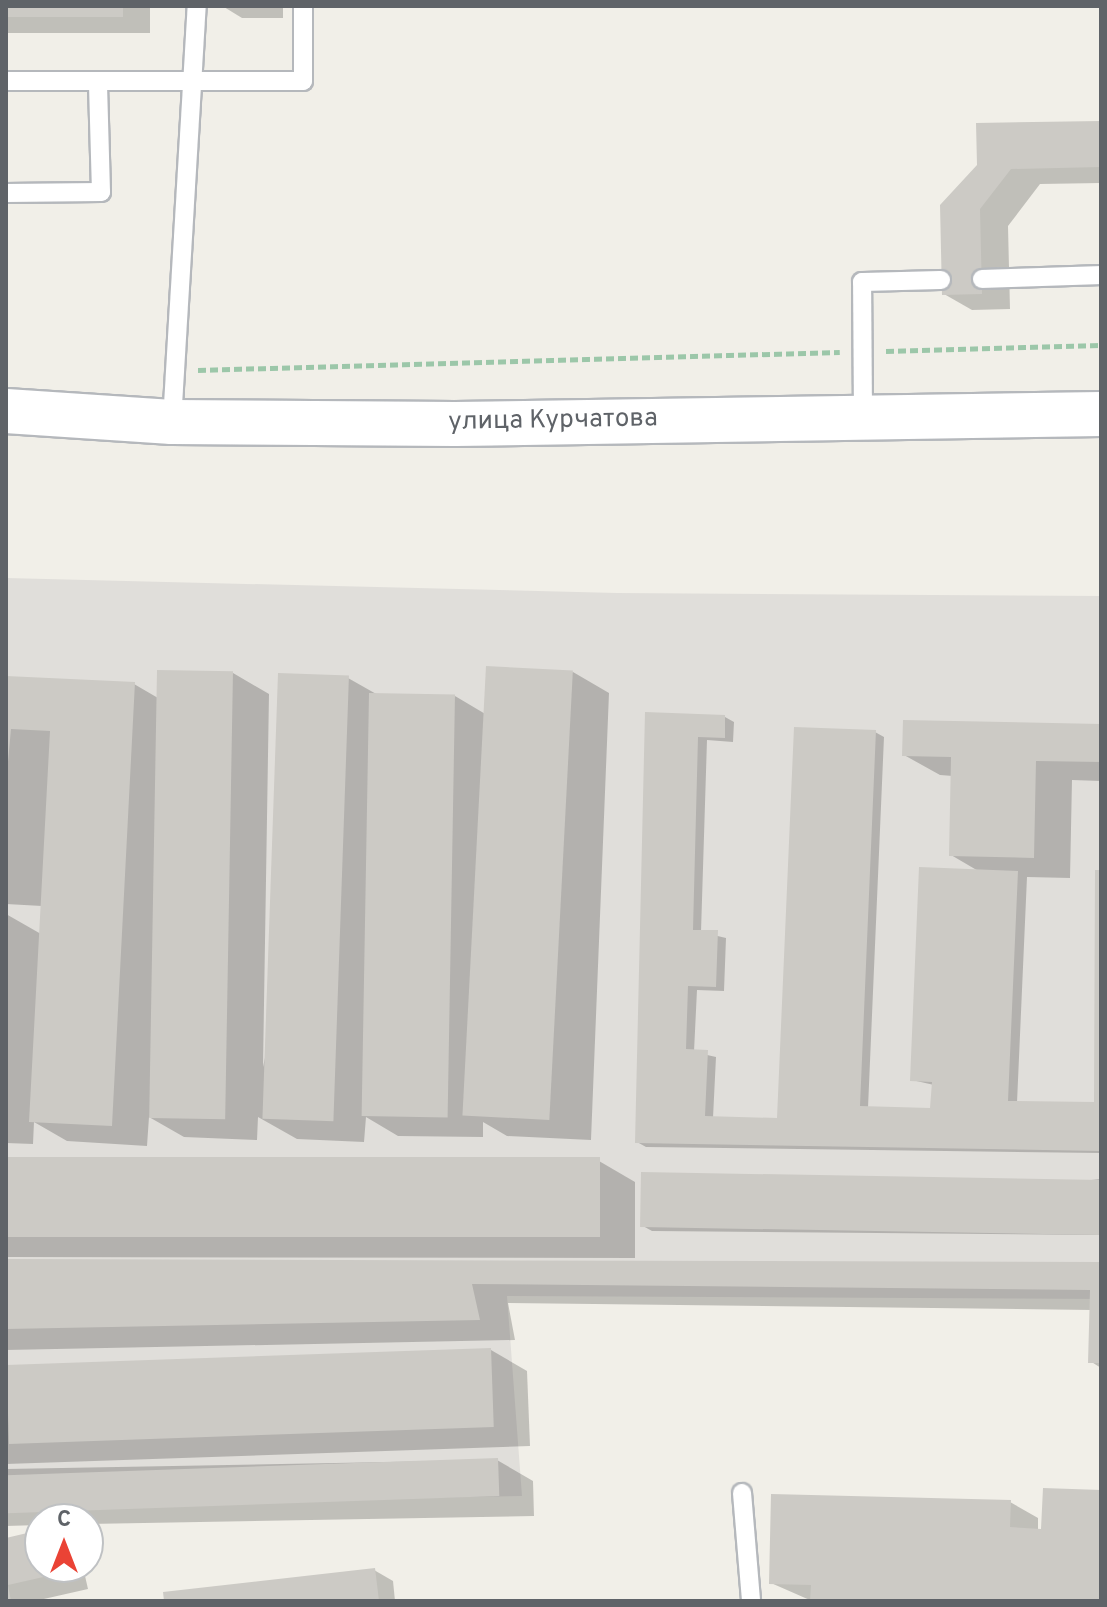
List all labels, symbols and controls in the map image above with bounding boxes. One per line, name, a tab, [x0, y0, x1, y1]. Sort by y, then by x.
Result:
street label: улица Курчатова	[448, 404, 658, 438]
north arrow	[24, 1503, 104, 1583]
text: С	[57, 1507, 71, 1534]

